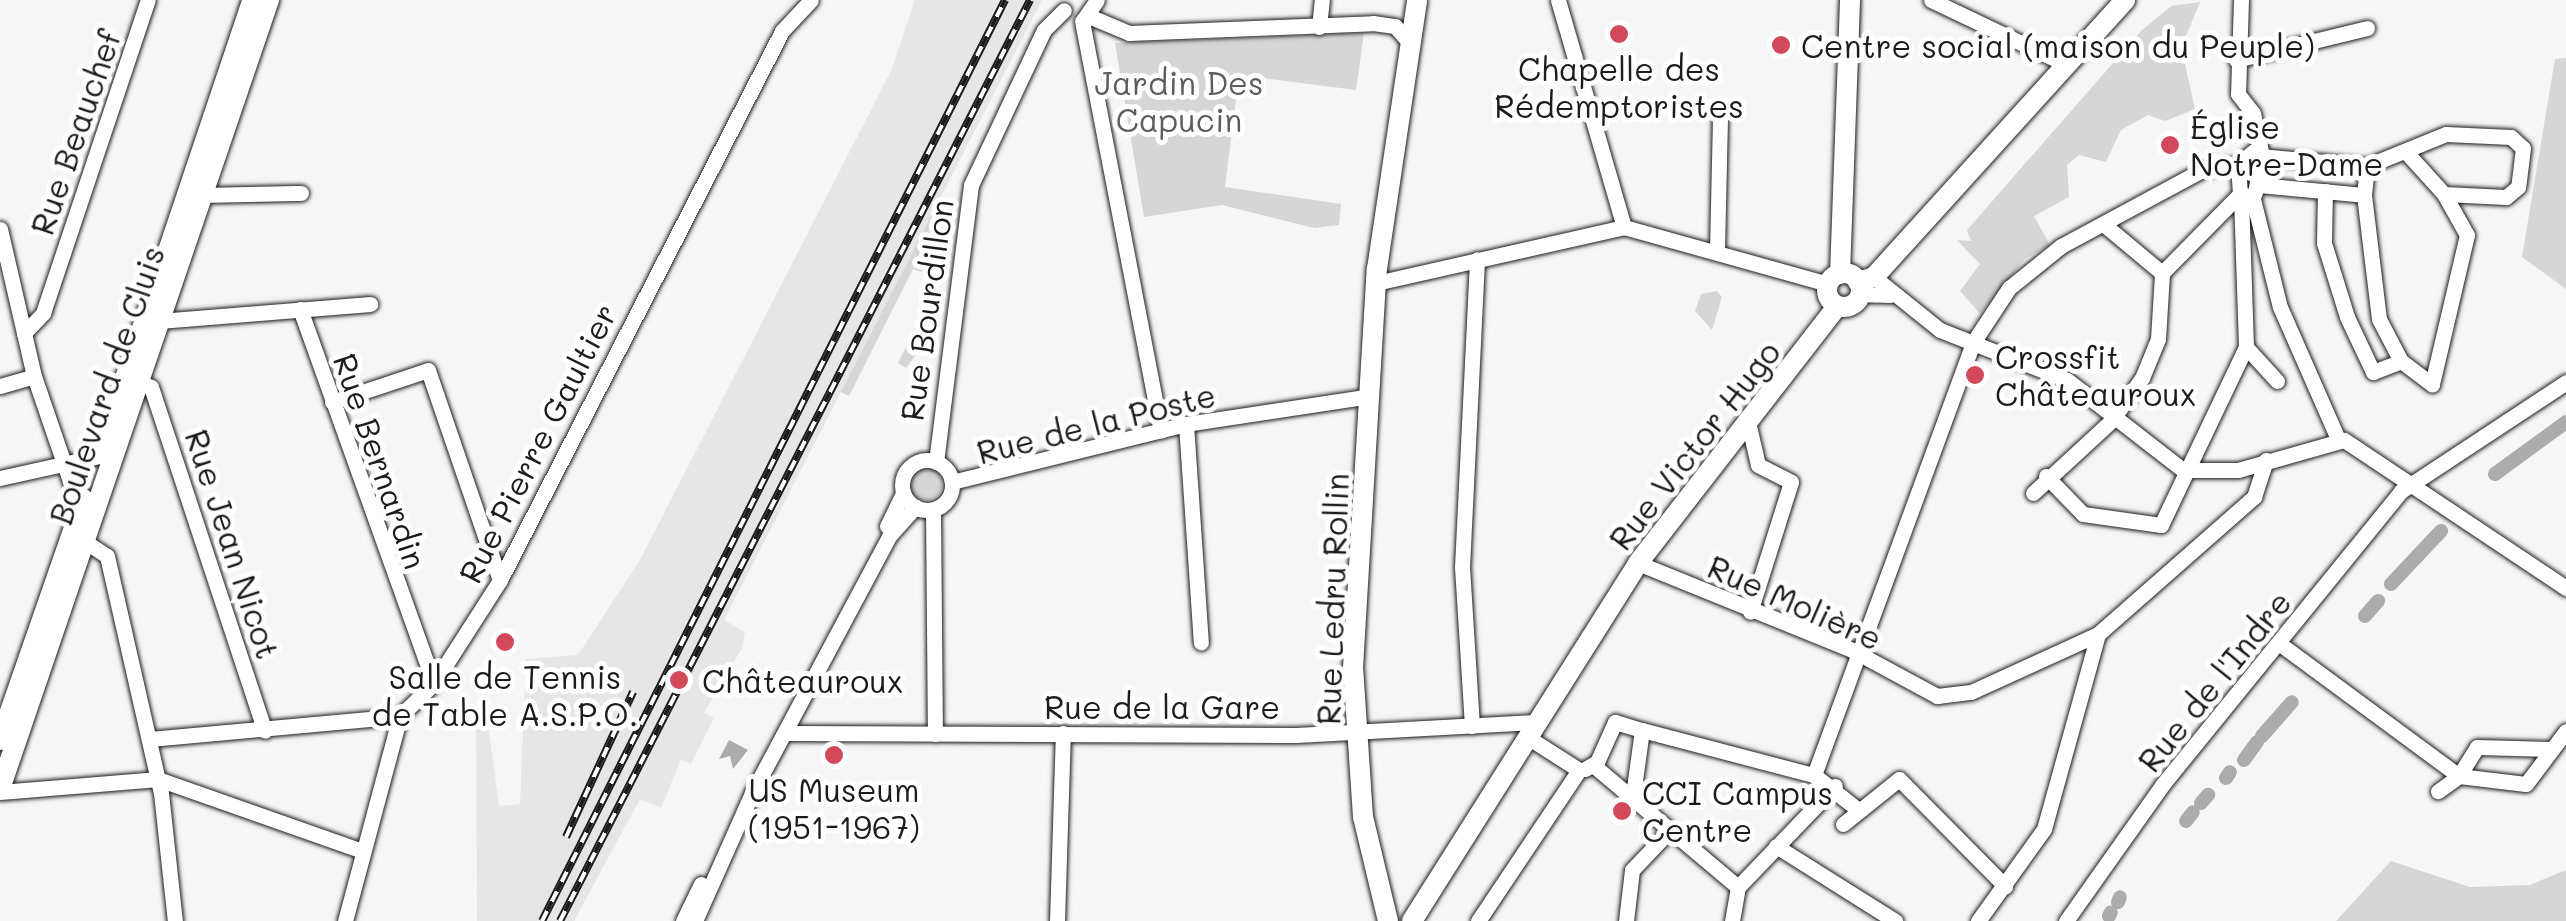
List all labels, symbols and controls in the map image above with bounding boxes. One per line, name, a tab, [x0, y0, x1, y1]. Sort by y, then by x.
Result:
marker: Chapelle des Rédemptoristes	[1608, 23, 1630, 45]
street label: Rue Beauchef	[22, 24, 128, 240]
place label: Centre social (maison du Peuple)	[1801, 26, 2315, 64]
marker: Centre social (maison du Peuple)	[1770, 34, 1792, 56]
place label: Chapelle des Rédemptoristes	[1494, 50, 1744, 125]
park label: Jardin Des Capucin	[1095, 64, 1263, 139]
place label: Église Notre-Dame	[2190, 108, 2383, 183]
marker: Église Notre-Dame	[2159, 134, 2181, 156]
street label: Rue Bourdillon	[891, 197, 961, 423]
street label: Boulevard de Cluis	[40, 241, 172, 529]
street label: Rue Pierre Gaultier	[450, 297, 624, 589]
street label: Rue Victor Hugo	[1601, 333, 1787, 557]
place label: Crossfit Châteauroux	[1995, 338, 2196, 413]
street label: Rue Bernardin	[326, 348, 436, 574]
marker: Crossfit Châteauroux	[1964, 364, 1986, 386]
street label: Rue de la Poste	[973, 375, 1219, 471]
street label: Rue Jean Nicot	[178, 425, 288, 663]
street label: Rue Ledru Rollin	[1308, 472, 1356, 726]
street label: Rue Molière	[1702, 547, 1888, 657]
street label: Rue de l'Indre	[2129, 583, 2299, 779]
marker: Salle de Tennis de Table A.S.P.O.	[494, 631, 516, 653]
place label: Salle de Tennis de Table A.S.P.O.	[372, 658, 638, 733]
place label: Châteauroux	[702, 661, 903, 699]
marker: Châteauroux	[666, 667, 692, 693]
street label: Rue de la Gare	[1044, 687, 1280, 725]
marker: US Museum (1951-1967)	[823, 744, 845, 766]
place label: US Museum (1951-1967)	[748, 771, 920, 846]
place label: CCI Campus Centre	[1642, 774, 1833, 849]
marker: CCI Campus Centre	[1611, 800, 1633, 822]

